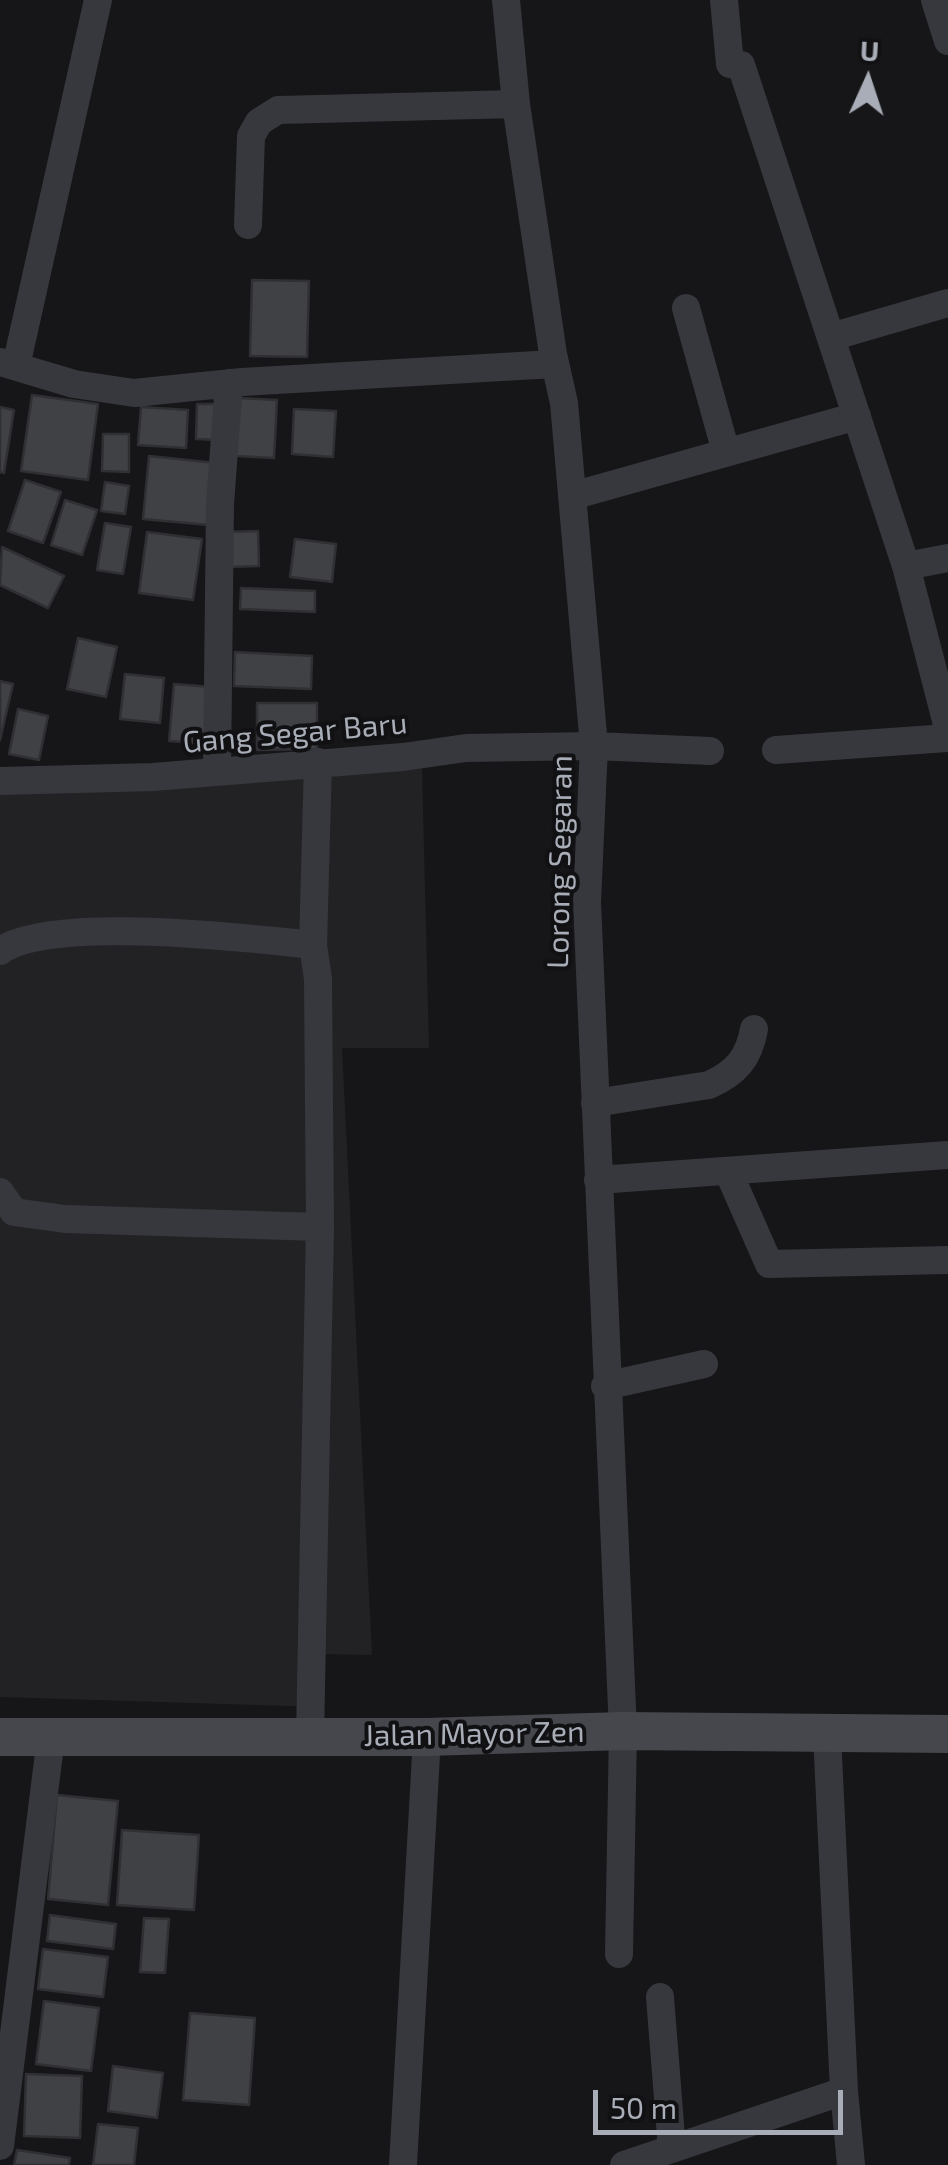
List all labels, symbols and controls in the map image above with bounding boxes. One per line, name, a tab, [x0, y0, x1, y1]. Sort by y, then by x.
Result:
north arrow	[818, 30, 918, 130]
text: U	[859, 33, 880, 68]
street label: Gang Segar Baru	[181, 705, 409, 761]
street label: Lorong Segaran	[540, 755, 580, 969]
street label: Jalan Mayor Zen	[363, 1714, 585, 1754]
scale bar	[598, 2070, 848, 2132]
text: 50 m	[610, 2089, 677, 2125]

